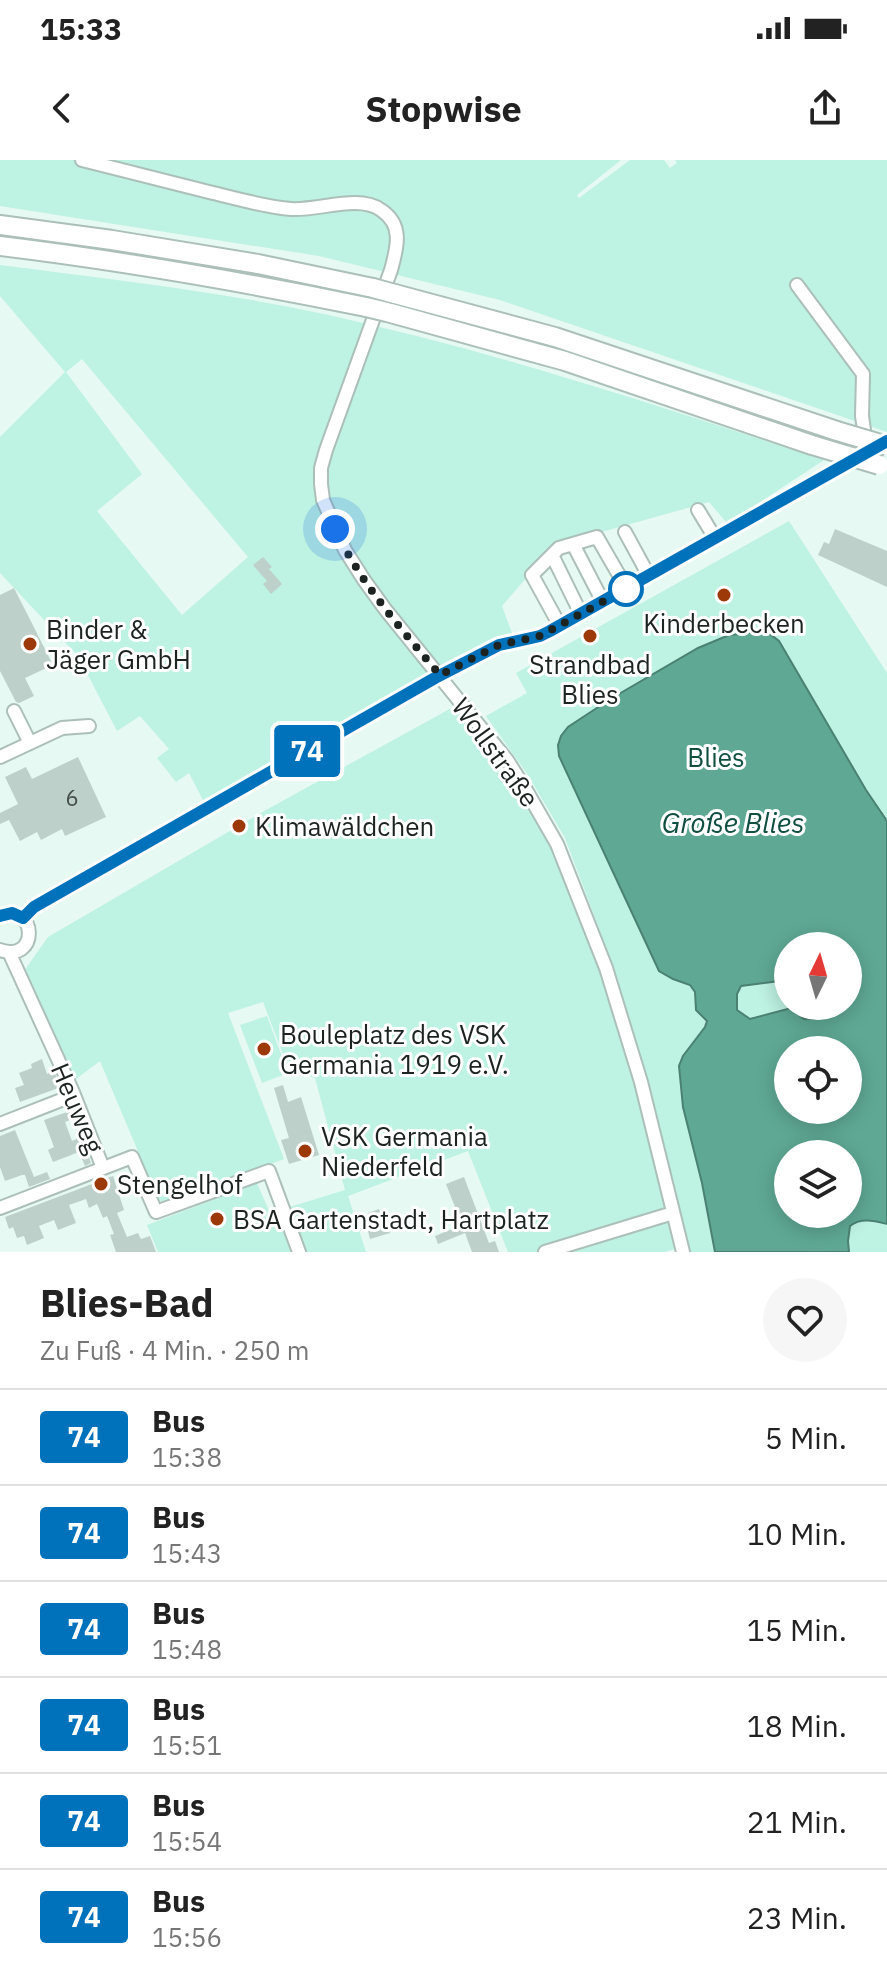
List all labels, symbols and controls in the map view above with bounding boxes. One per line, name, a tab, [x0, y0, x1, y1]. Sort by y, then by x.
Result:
text: 15:33	[40, 9, 122, 48]
text: Stopwise	[365, 85, 522, 132]
icon: back	[40, 86, 84, 130]
icon: share	[803, 86, 847, 130]
your location	[315, 509, 355, 549]
unlabelled marker	[609, 572, 643, 606]
marker: Kinderbecken	[715, 586, 733, 604]
place label: Kinderbecken	[643, 606, 805, 640]
place label: Binder & Jäger GmbH	[46, 612, 191, 676]
marker: Strandbad Blies	[581, 627, 599, 645]
marker: Binder & Jäger GmbH	[21, 635, 39, 653]
place label: Strandbad Blies	[529, 647, 651, 711]
street label: Wollstraße	[445, 691, 547, 813]
line badge: 74	[271, 725, 343, 777]
text: 74	[290, 732, 324, 769]
park label: Blies	[687, 740, 745, 774]
house number: 6	[65, 783, 79, 812]
water label: Große Blies	[662, 804, 804, 841]
place label: Klimawäldchen	[255, 809, 434, 843]
marker: Klimawäldchen	[230, 817, 248, 835]
north arrow	[774, 932, 862, 1020]
map controls	[774, 932, 862, 1228]
place label: Bouleplatz des VSK Germania 1919 e.V.	[280, 1017, 509, 1081]
button: locate	[774, 1036, 862, 1124]
marker: Bouleplatz des VSK Germania 1919 e.V.	[255, 1040, 273, 1058]
street label: Heuweg	[44, 1058, 112, 1159]
place label: VSK Germania Niederfeld	[321, 1119, 488, 1183]
button: layers	[774, 1140, 862, 1228]
marker: VSK Germania Niederfeld	[296, 1142, 314, 1160]
place label: Stengelhof	[117, 1167, 243, 1201]
marker: Stengelhof	[92, 1175, 110, 1193]
place label: BSA Gartenstadt, Hartplatz	[233, 1202, 549, 1236]
marker: BSA Gartenstadt, Hartplatz	[208, 1210, 226, 1228]
text: Blies-Bad	[40, 1278, 214, 1327]
button: heart	[763, 1278, 847, 1362]
text: Zu Fuß · 4 Min. · 250 m	[40, 1333, 309, 1367]
text: Bus	[152, 1401, 205, 1440]
text: 74	[67, 1418, 101, 1455]
text: 5 Min.	[765, 1418, 847, 1457]
text: 15:38	[152, 1440, 222, 1474]
text: Bus	[152, 1497, 205, 1536]
text: 74	[67, 1514, 101, 1551]
text: 10 Min.	[747, 1514, 847, 1553]
text: 15:43	[152, 1536, 222, 1570]
text: Bus	[152, 1593, 205, 1632]
text: 74	[67, 1610, 101, 1647]
text: 15 Min.	[747, 1610, 847, 1649]
text: 15:48	[152, 1632, 222, 1666]
text: Bus	[152, 1689, 205, 1728]
text: 74	[67, 1706, 101, 1743]
text: 18 Min.	[747, 1706, 847, 1745]
text: 15:51	[152, 1728, 222, 1762]
text: Bus	[152, 1785, 205, 1824]
text: 74	[67, 1802, 101, 1839]
text: 21 Min.	[747, 1802, 847, 1841]
text: 15:54	[152, 1824, 222, 1858]
text: Bus	[152, 1881, 205, 1920]
text: 74	[67, 1898, 101, 1935]
text: 23 Min.	[747, 1898, 847, 1937]
text: 15:56	[152, 1920, 222, 1954]

